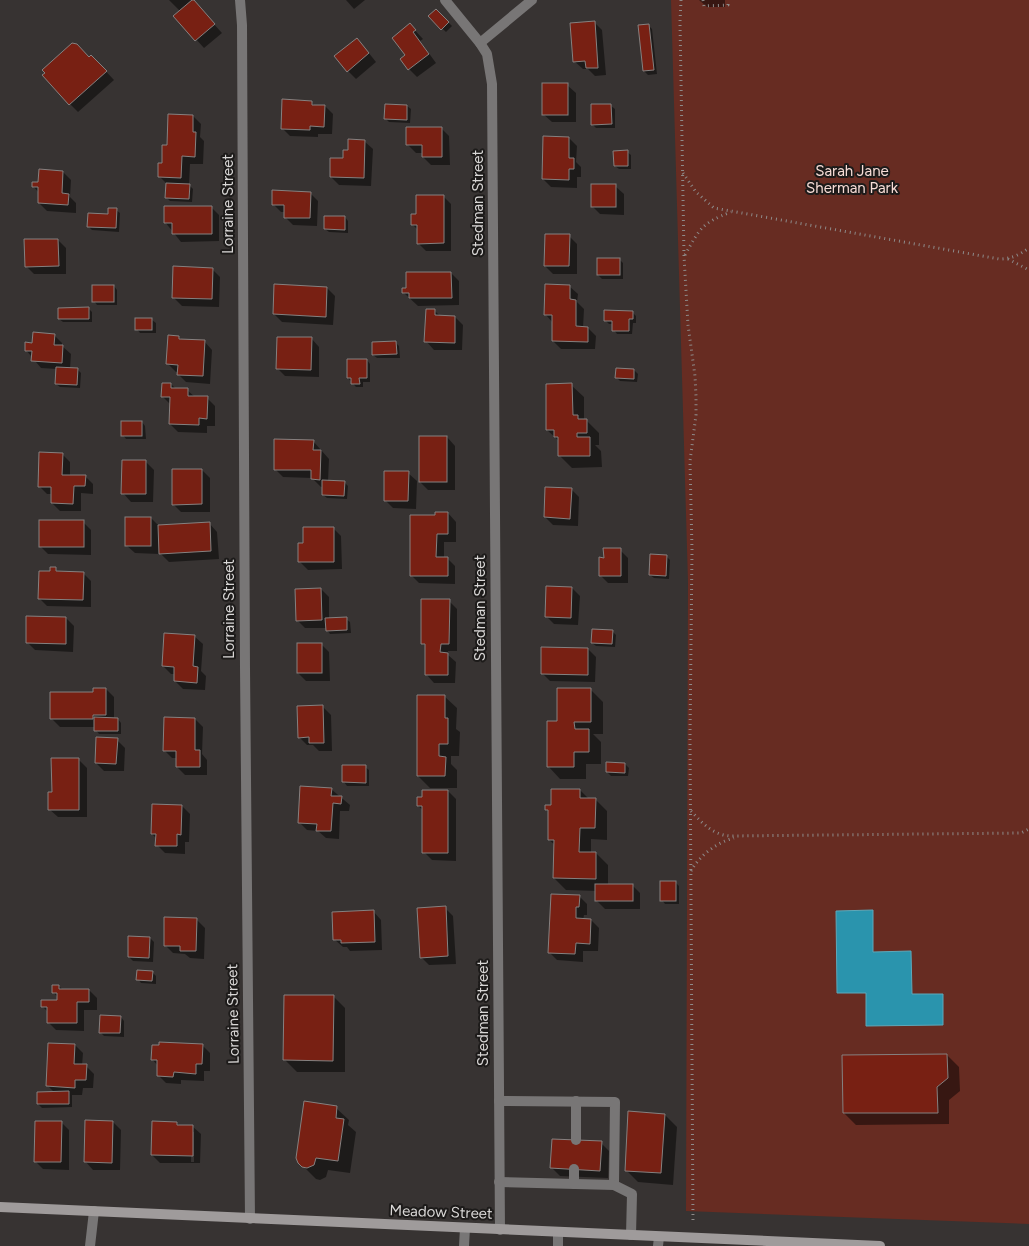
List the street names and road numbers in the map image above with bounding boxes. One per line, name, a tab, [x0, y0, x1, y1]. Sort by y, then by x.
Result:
street label: Stedman Street	[469, 150, 487, 256]
street label: Lorraine Street	[219, 154, 237, 254]
street label: Stedman Street	[471, 555, 489, 661]
street label: Lorraine Street	[220, 559, 238, 659]
street label: Stedman Street	[474, 960, 492, 1066]
street label: Lorraine Street	[223, 964, 243, 1064]
street label: Meadow Street	[389, 1201, 493, 1223]

